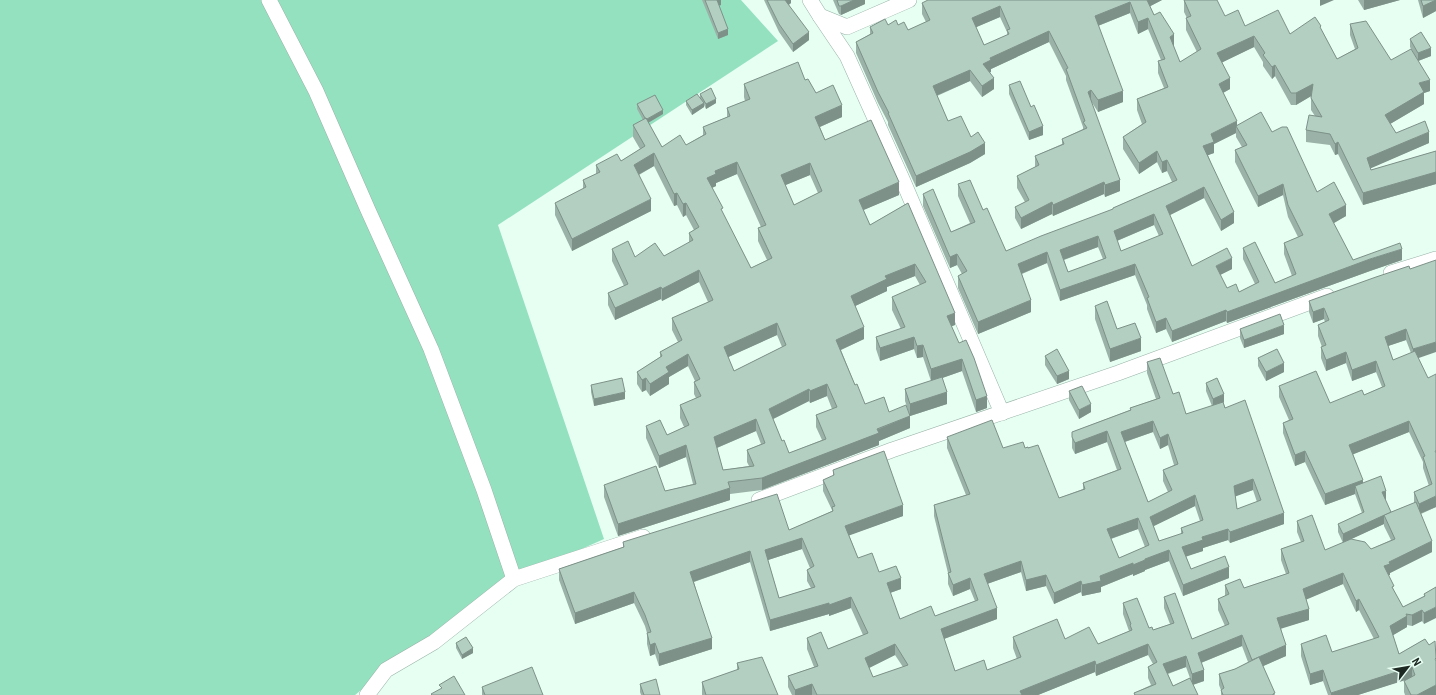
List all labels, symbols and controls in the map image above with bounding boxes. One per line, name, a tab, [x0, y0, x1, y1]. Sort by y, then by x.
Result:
north arrow	[1388, 647, 1428, 687]
text: N	[1409, 656, 1424, 669]

